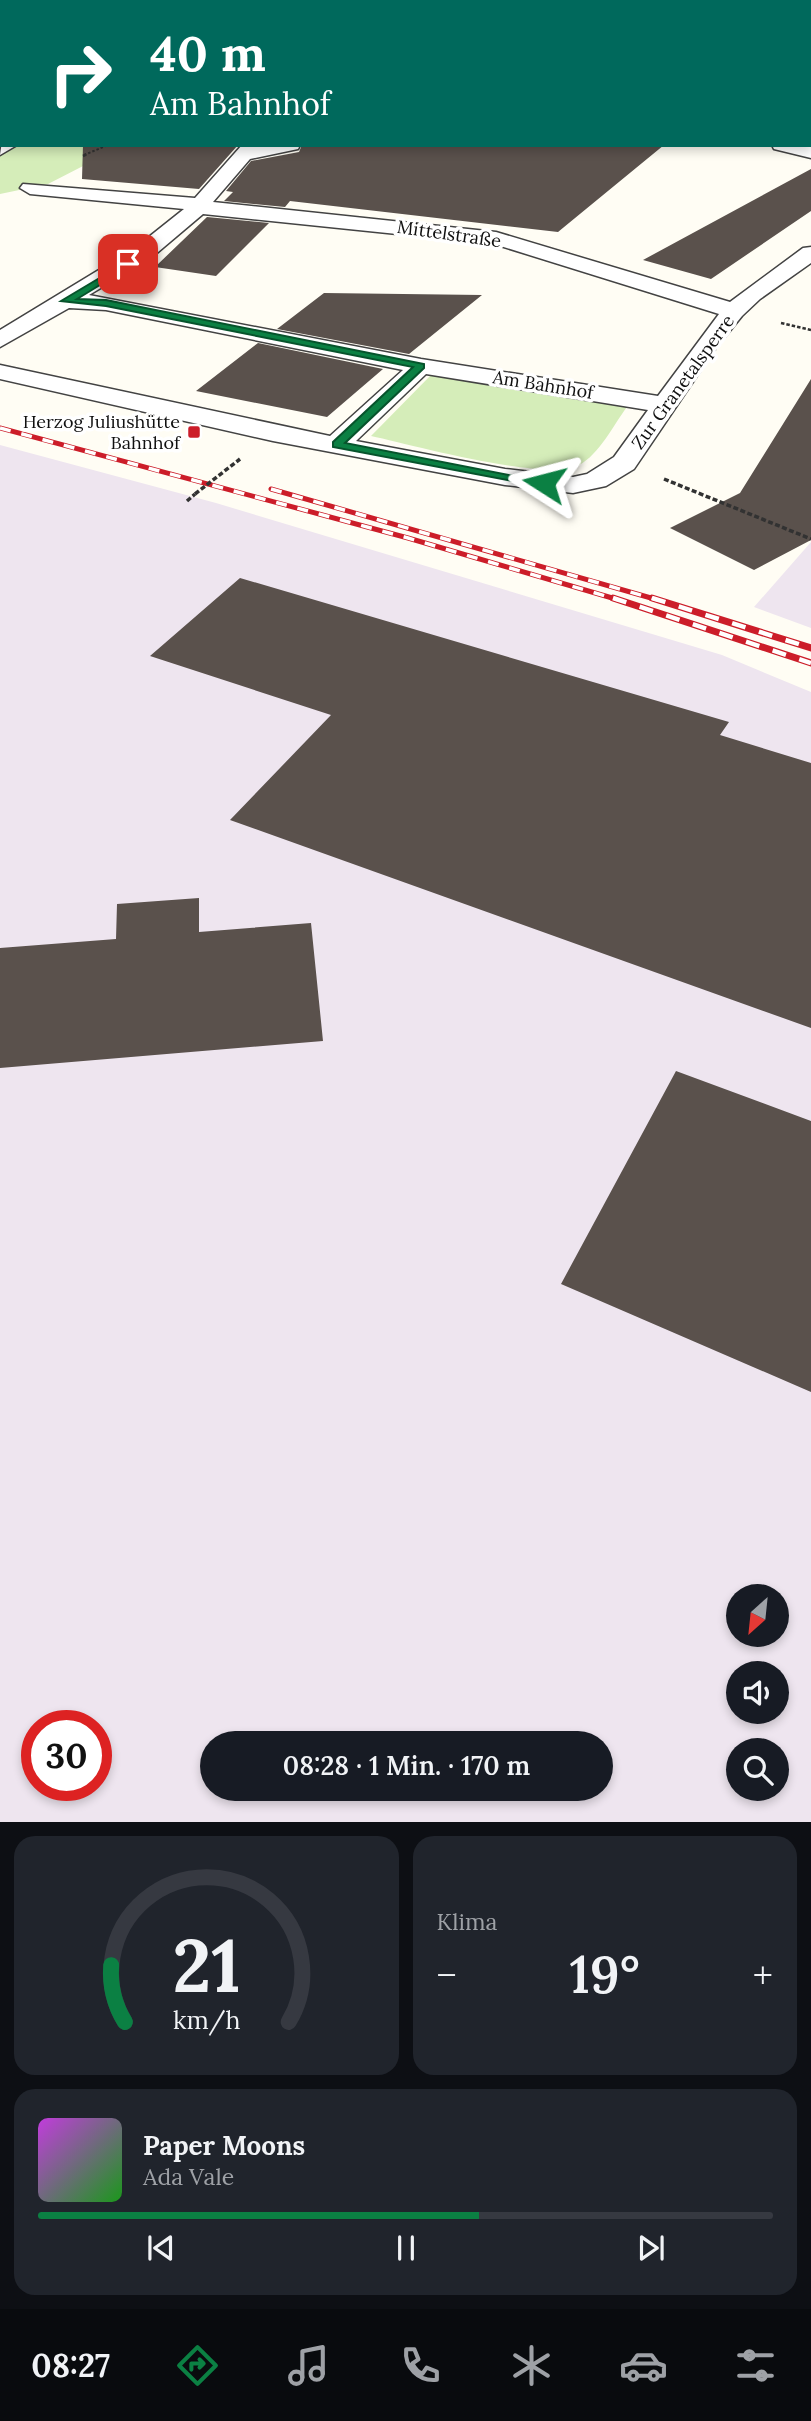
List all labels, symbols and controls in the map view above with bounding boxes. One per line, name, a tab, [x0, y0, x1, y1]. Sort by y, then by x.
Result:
text: 40 m	[150, 22, 266, 84]
icon: right	[35, 28, 126, 119]
text: Am Bahnhof	[150, 83, 331, 124]
street label: Mittelstraße	[396, 215, 503, 252]
pin	[98, 234, 158, 294]
icon: arrive	[109, 245, 147, 283]
street label: Zur Granetalsperre	[626, 310, 739, 453]
street label: Am Bahnhof	[490, 365, 597, 404]
place label: Herzog Juliushütte Bahnhof	[23, 410, 182, 454]
marker: Herzog Juliushütte Bahnhof	[186, 424, 202, 440]
position arrow	[507, 446, 581, 520]
north arrow	[726, 1584, 789, 1647]
map controls	[726, 1584, 789, 1801]
button: sound	[726, 1661, 789, 1724]
speed limit sign: 30	[21, 1710, 112, 1801]
button: search	[726, 1738, 789, 1801]
text: 08:28 · 1 Min. · 170 m	[283, 1749, 530, 1782]
text: Klima	[437, 1907, 497, 1936]
text: 21	[172, 1919, 240, 2012]
text: 19°	[569, 1941, 640, 2007]
text: −	[437, 1951, 457, 1999]
text: +	[753, 1951, 773, 1999]
text: km/h	[172, 2003, 240, 2035]
text: Paper Moons	[143, 2129, 305, 2162]
text: Ada Vale	[143, 2162, 234, 2191]
icon: previous	[142, 2229, 180, 2267]
icon: pause	[387, 2229, 425, 2267]
icon: next	[632, 2229, 670, 2267]
icon: directions	[173, 2341, 222, 2390]
icon: music	[284, 2341, 333, 2390]
icon: phone	[396, 2341, 445, 2390]
icon: climate	[507, 2341, 556, 2390]
icon: car	[619, 2341, 668, 2390]
icon: filters	[731, 2341, 780, 2390]
text: 08:27	[31, 2345, 110, 2386]

